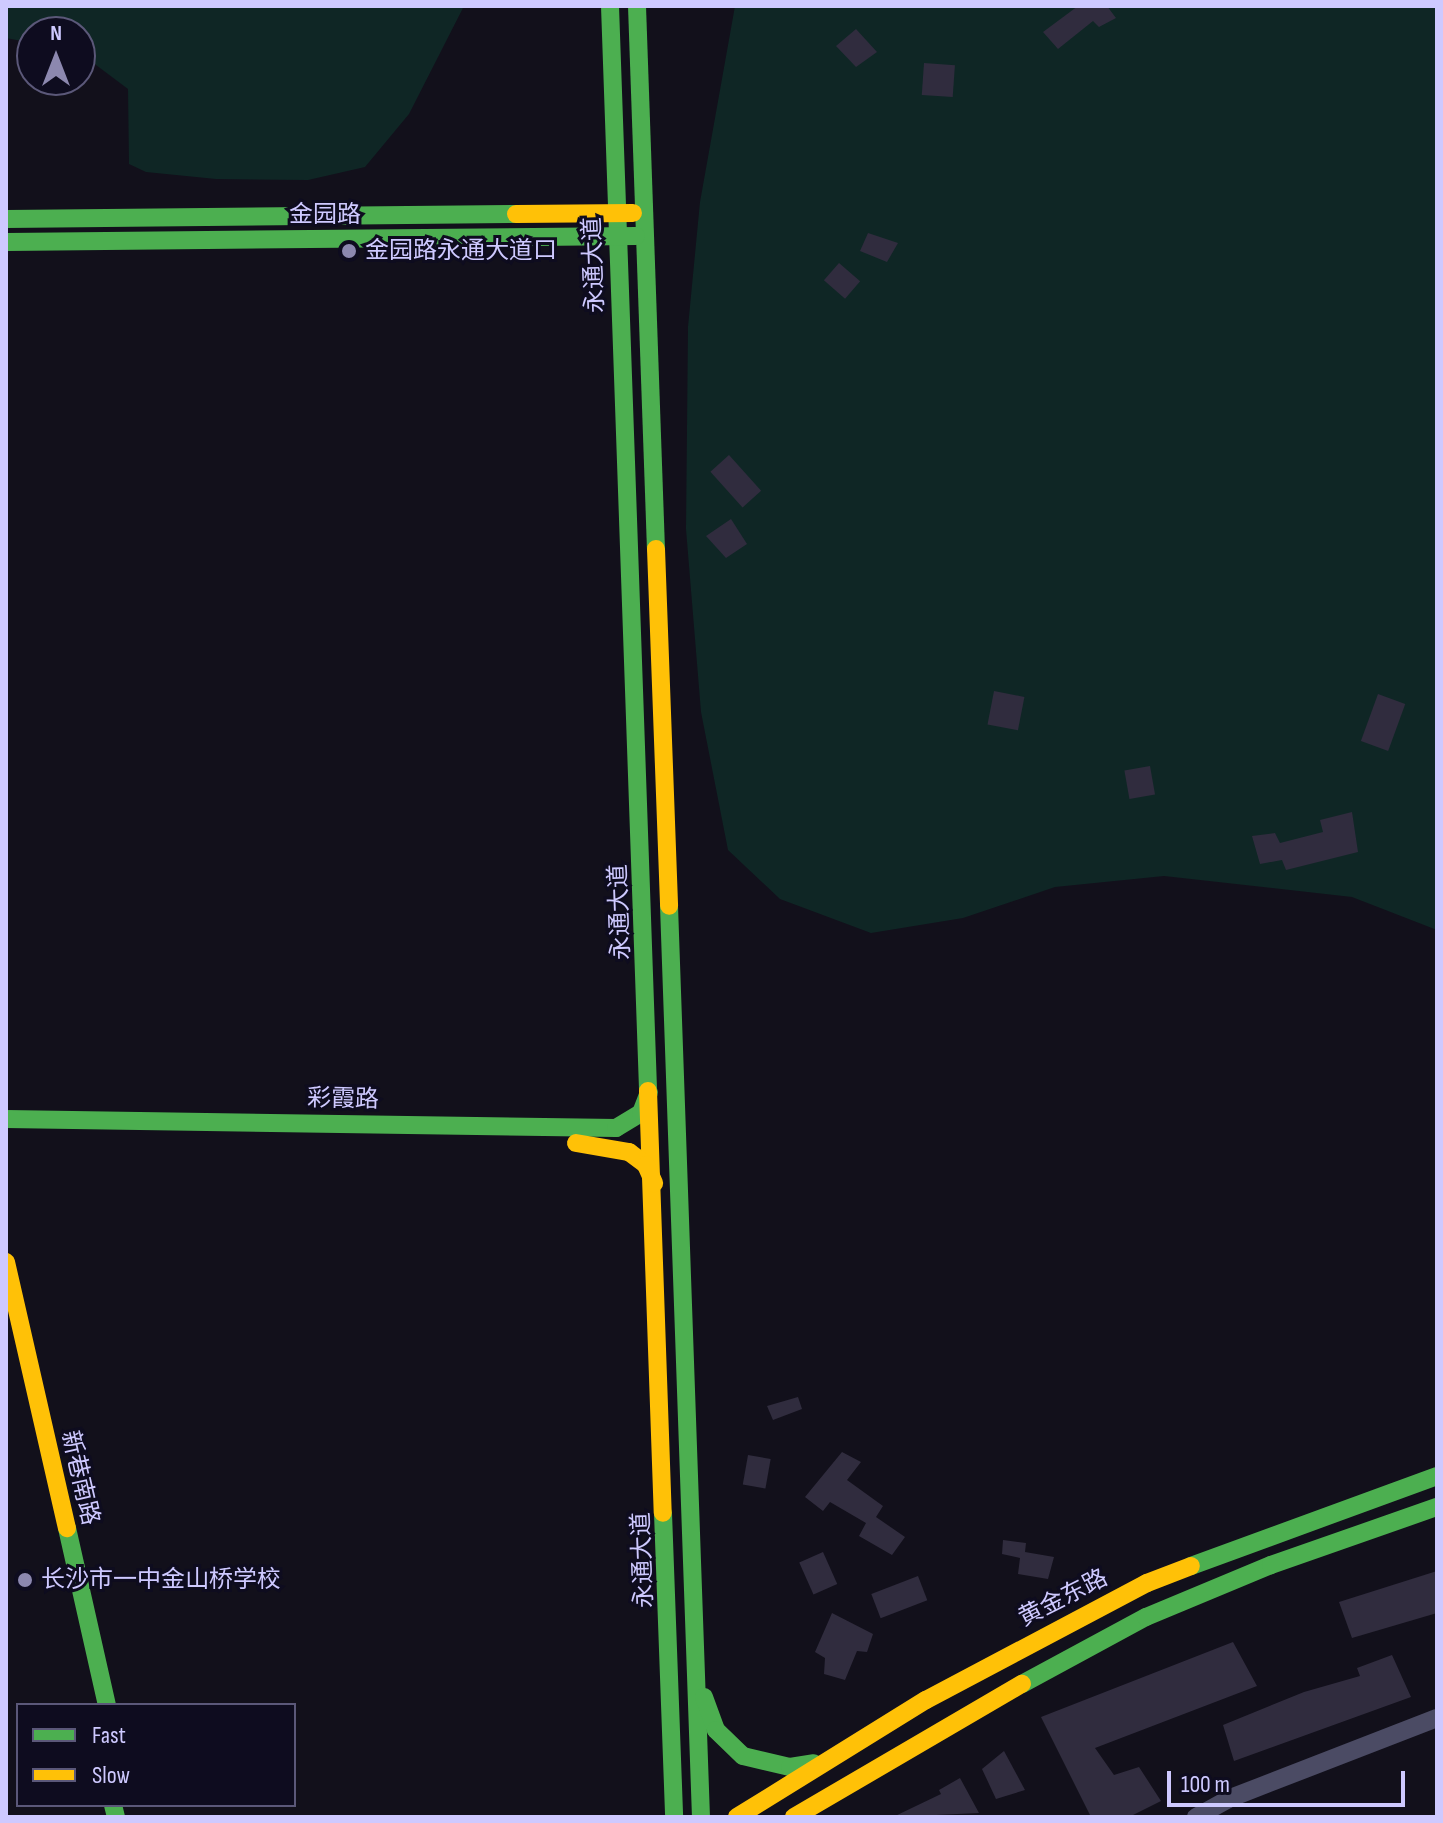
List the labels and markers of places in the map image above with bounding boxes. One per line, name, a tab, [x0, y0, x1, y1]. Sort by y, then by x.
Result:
place label: 金园路永通大道口	[365, 237, 557, 265]
marker: 金园路永通大道口	[340, 242, 358, 260]
place label: 长沙市一中金山桥学校	[41, 1566, 281, 1594]
marker: 长沙市一中金山桥学校	[16, 1571, 34, 1589]

